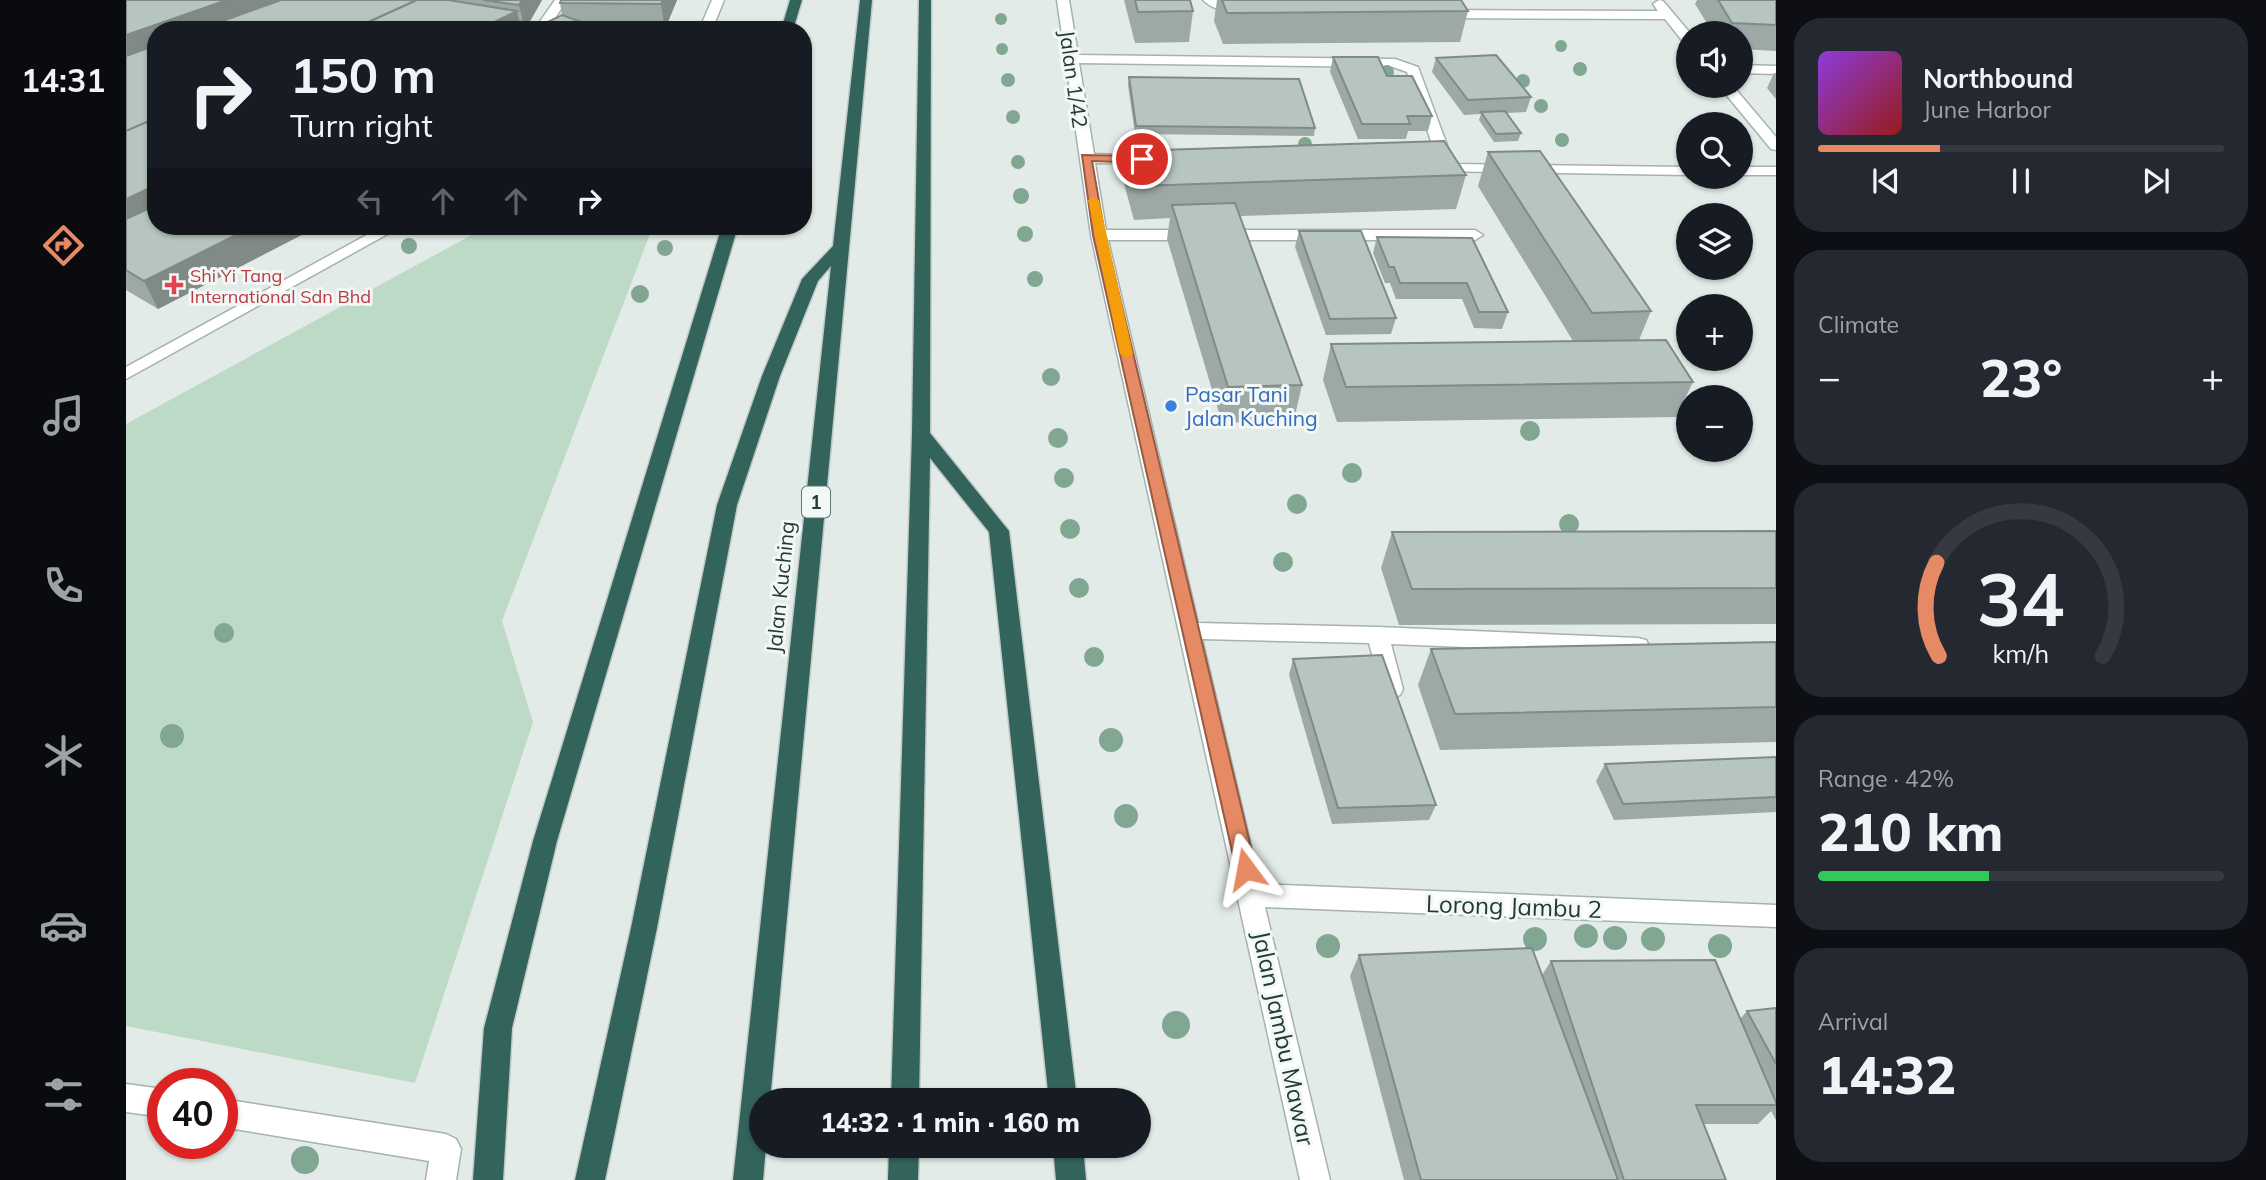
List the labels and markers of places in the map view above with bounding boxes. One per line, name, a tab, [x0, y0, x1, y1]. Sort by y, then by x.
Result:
pin	[1112, 129, 1172, 189]
place label: Shi Yi Tang International Sdn Bhd	[190, 264, 371, 308]
marker: Shi Yi Tang International Sdn Bhd	[164, 275, 184, 295]
place label: Pasar Tani Jalan Kuching	[1185, 381, 1318, 431]
marker: Pasar Tani Jalan Kuching	[1163, 398, 1179, 414]

